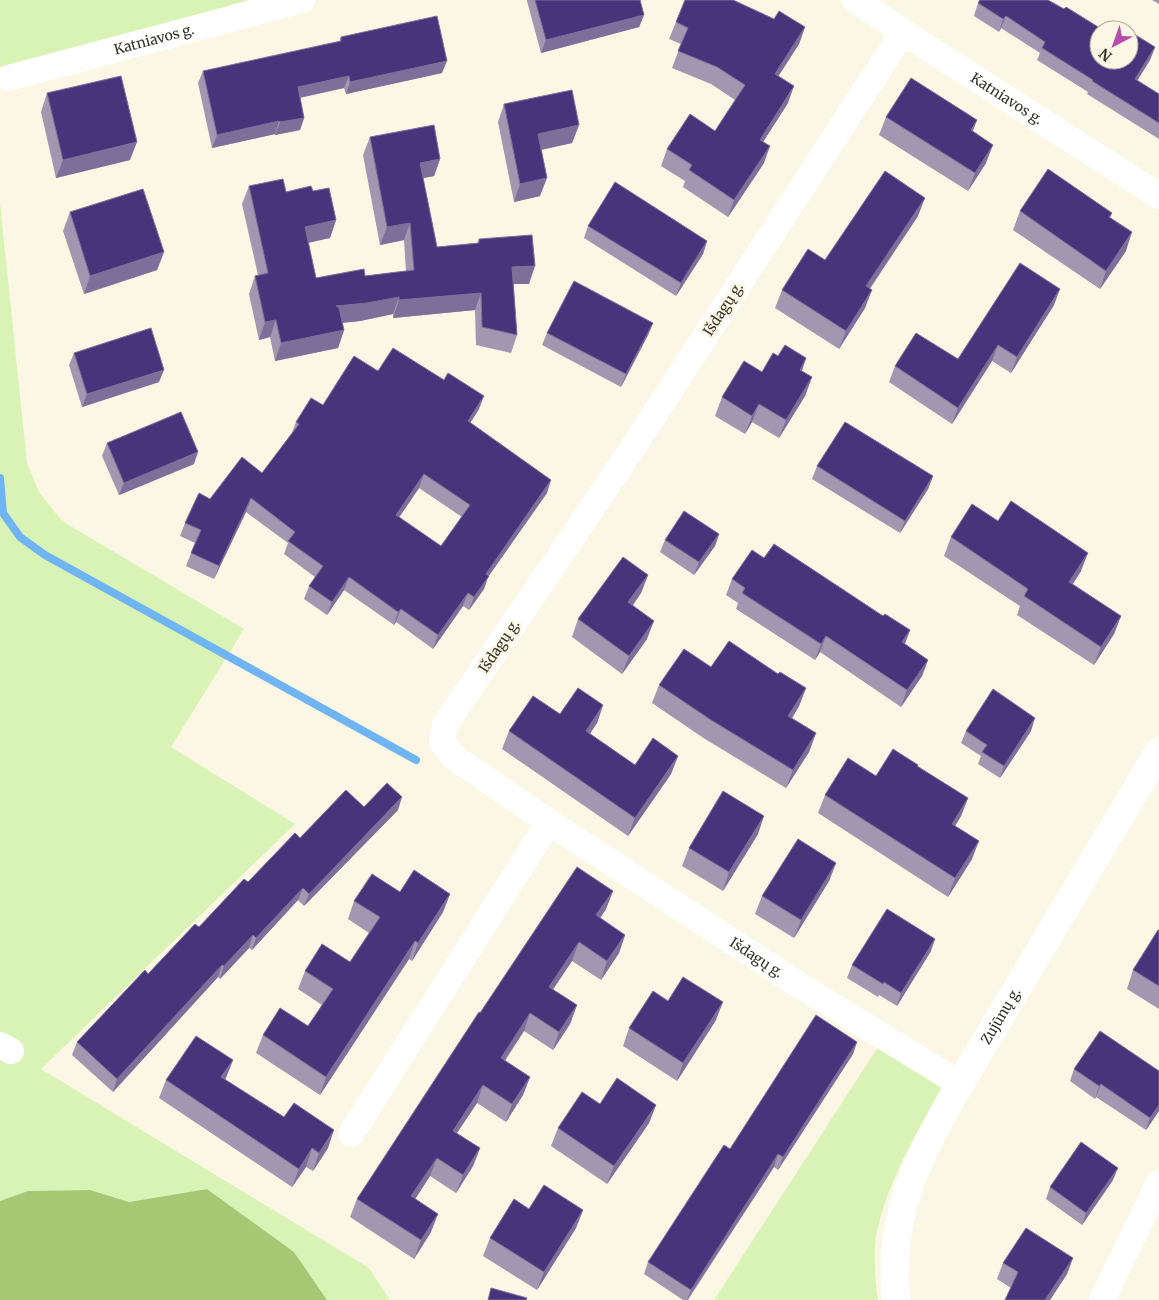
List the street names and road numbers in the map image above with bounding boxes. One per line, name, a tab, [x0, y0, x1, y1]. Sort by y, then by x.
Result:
street label: Katniavos g.	[112, 20, 196, 59]
street label: Katniavos g.	[967, 69, 1046, 128]
street label: Išdagų g.	[699, 279, 747, 339]
street label: Išdagų g.	[475, 616, 523, 676]
street label: Išdagų g.	[726, 933, 787, 981]
street label: Zujūnų g.	[977, 984, 1025, 1048]

